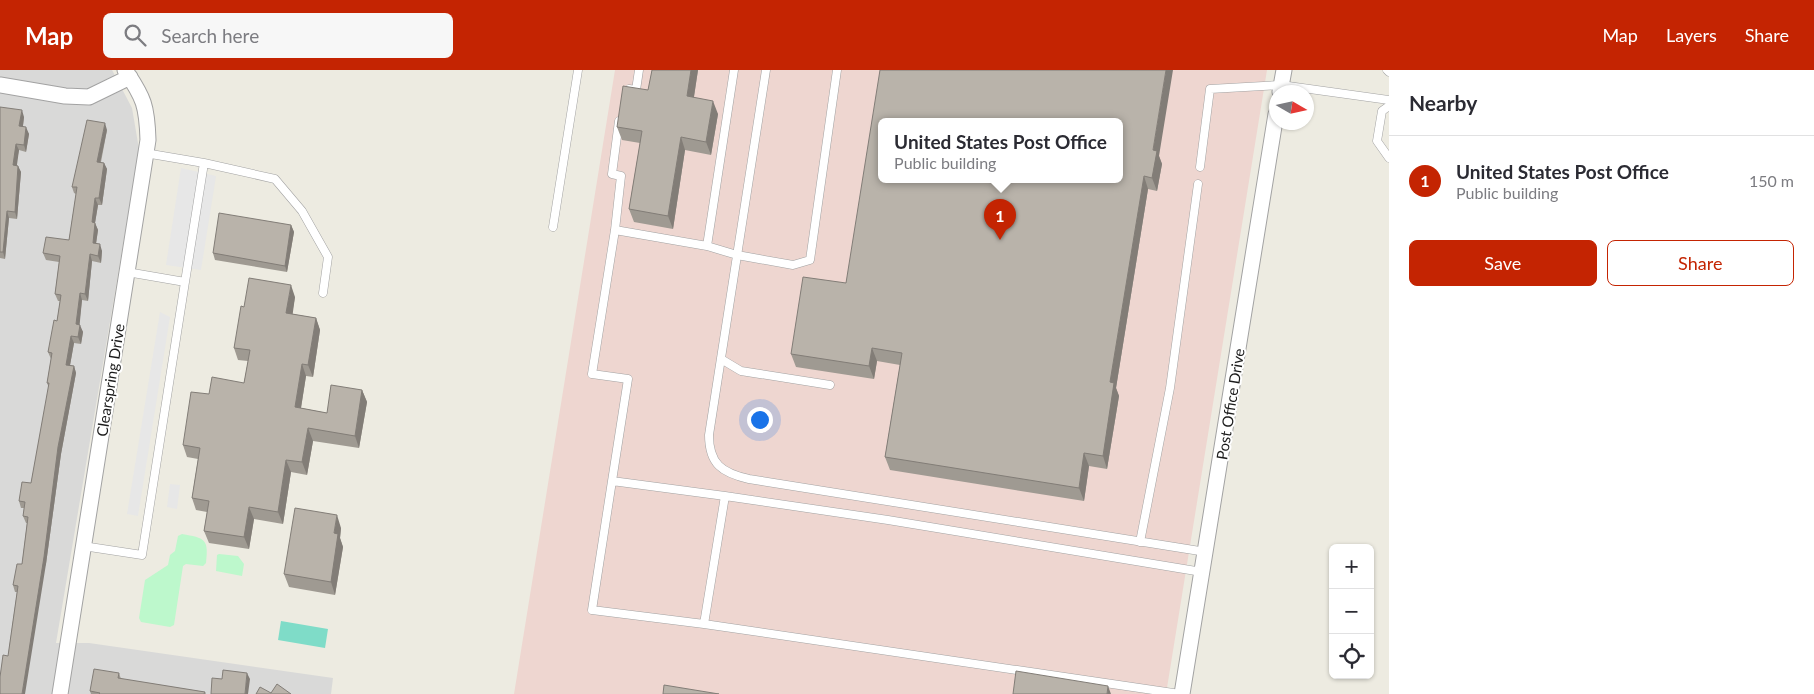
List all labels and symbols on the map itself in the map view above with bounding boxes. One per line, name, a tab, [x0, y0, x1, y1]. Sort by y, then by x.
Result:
north arrow	[1269, 85, 1314, 130]
pin: 1	[984, 199, 1016, 240]
street label: Clearspring Drive	[92, 322, 128, 438]
street label: Post Office Drive	[1212, 347, 1248, 461]
your location	[747, 407, 773, 433]

